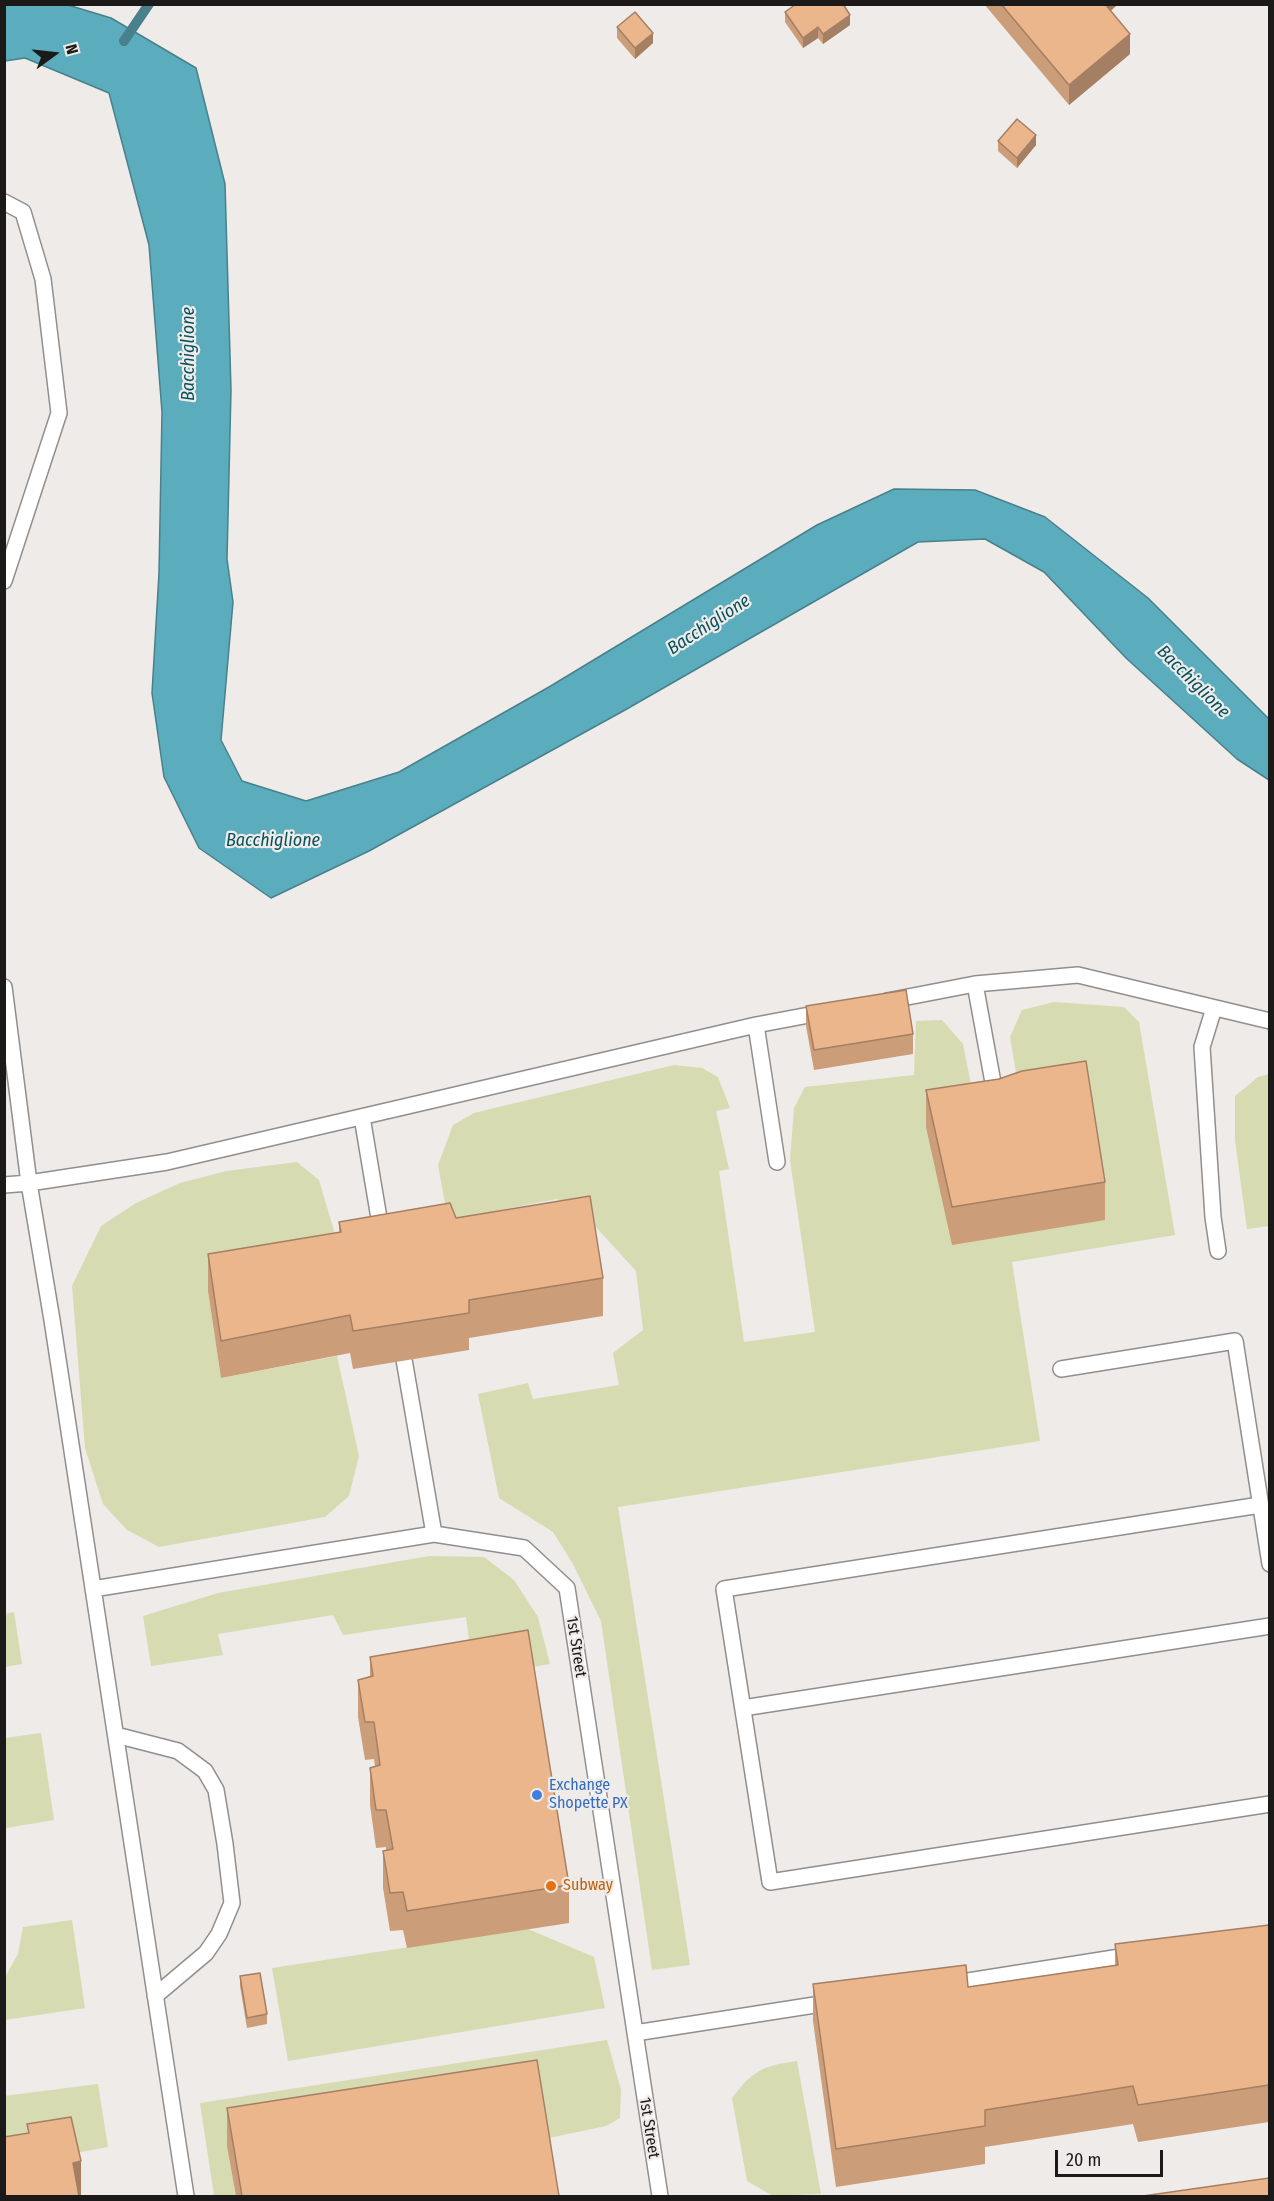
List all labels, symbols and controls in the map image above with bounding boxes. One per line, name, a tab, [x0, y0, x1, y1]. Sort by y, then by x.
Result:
north arrow	[24, 24, 84, 84]
text: N	[61, 42, 82, 56]
water label: Bacchiglione	[178, 307, 200, 401]
water label: Bacchiglione	[664, 590, 754, 660]
water label: Bacchiglione	[1152, 641, 1234, 723]
water label: Bacchiglione	[226, 830, 320, 852]
street label: 1st Street	[562, 1615, 590, 1679]
place label: Exchange Shopette PX	[549, 1776, 628, 1814]
marker: Exchange Shopette PX	[530, 1788, 544, 1802]
place label: Subway	[563, 1876, 613, 1896]
marker: Subway	[544, 1879, 558, 1893]
street label: 1st Street	[635, 2096, 663, 2160]
scale bar	[1058, 2138, 1166, 2176]
text: 20 m	[1066, 2149, 1101, 2171]

